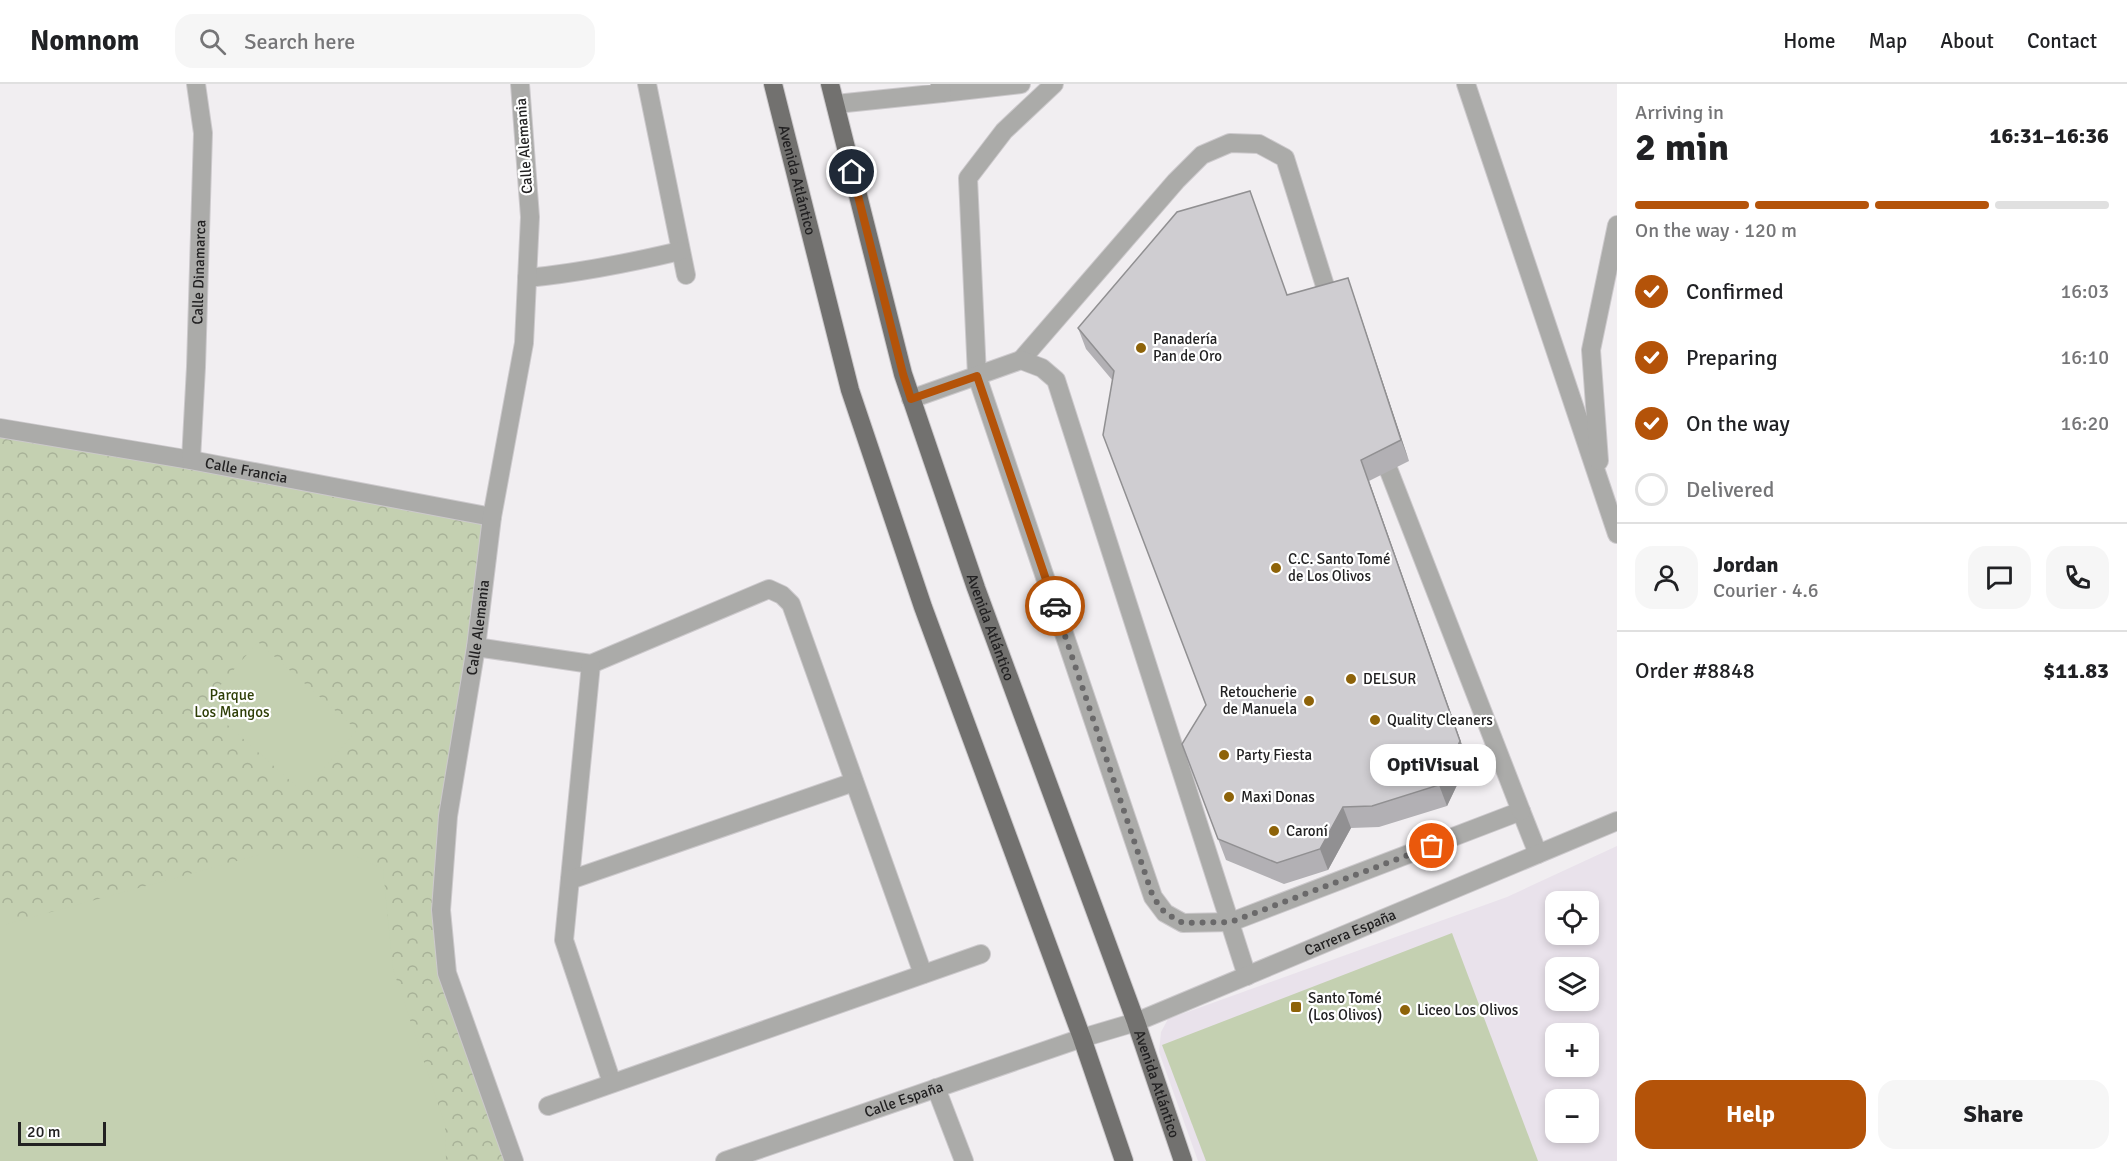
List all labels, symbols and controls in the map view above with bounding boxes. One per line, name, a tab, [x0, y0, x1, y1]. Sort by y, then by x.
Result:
search box	[175, 14, 595, 68]
text: Nomnom	[30, 24, 139, 58]
icon: search	[196, 25, 229, 58]
text: Search here	[244, 28, 355, 55]
text: Home	[1783, 28, 1836, 54]
text: Map	[1869, 28, 1907, 54]
text: About	[1940, 28, 1994, 54]
text: Contact	[2027, 28, 2097, 54]
street label: Calle Alemania	[512, 97, 536, 195]
text: Arriving in	[1635, 100, 1724, 125]
text: 16:31–16:36	[1990, 122, 2109, 149]
street label: Avenida Atlántico	[775, 123, 820, 237]
text: 2 min	[1635, 123, 1729, 171]
pin	[826, 146, 877, 197]
icon: home	[835, 155, 868, 188]
text: On the way · 120 m	[1635, 218, 1797, 243]
street label: Calle Dinamarca	[188, 219, 209, 325]
icon: check	[1635, 275, 1668, 308]
text: Confirmed	[1686, 278, 1784, 305]
text: 16:03	[2060, 279, 2109, 304]
place label: Panadería Pan de Oro	[1153, 330, 1222, 365]
marker: Panadería Pan de Oro	[1134, 341, 1148, 355]
icon: check	[1635, 341, 1668, 374]
text: Preparing	[1686, 344, 1778, 371]
text: 16:10	[2060, 345, 2109, 370]
icon: check	[1635, 407, 1668, 440]
text: On the way	[1686, 410, 1790, 437]
text: 16:20	[2060, 411, 2109, 436]
street label: Calle Francia	[204, 454, 289, 487]
text: Delivered	[1686, 476, 1774, 503]
button: person	[1635, 546, 1698, 609]
button: chat	[1968, 546, 2031, 609]
button: phone	[2046, 546, 2109, 609]
place label: C.C. Santo Tomé de Los Olivos	[1288, 550, 1391, 585]
text: Jordan	[1713, 551, 1779, 578]
marker: C.C. Santo Tomé de Los Olivos	[1269, 561, 1283, 575]
street label: Avenida Atlántico	[963, 571, 1019, 684]
courier	[1025, 576, 1085, 636]
text: Courier · 4.6	[1713, 578, 1819, 603]
street label: Calle Alemania	[462, 579, 493, 677]
icon: car	[1039, 590, 1072, 623]
text: Order #8848	[1635, 657, 1755, 684]
text: $11.83	[2043, 657, 2109, 684]
place label: DELSUR	[1363, 670, 1416, 688]
marker: DELSUR	[1344, 672, 1358, 686]
place label: Retoucherie de Manuela	[1220, 683, 1297, 718]
park label: Parque Los Mangos	[194, 686, 270, 721]
marker: Retoucherie de Manuela	[1302, 694, 1316, 708]
place label: Quality Cleaners	[1387, 711, 1493, 729]
marker: Quality Cleaners	[1368, 713, 1382, 727]
callout: OptiVisual	[1369, 744, 1495, 786]
place label: Party Fiesta	[1236, 746, 1312, 764]
marker: Party Fiesta	[1217, 748, 1231, 762]
text: OptiVisual	[1387, 752, 1479, 777]
place label: Maxi Donas	[1241, 788, 1315, 806]
marker: Maxi Donas	[1222, 790, 1236, 804]
pin	[1406, 820, 1457, 871]
place label: Caroní	[1286, 822, 1328, 840]
marker: Caroní	[1267, 824, 1281, 838]
icon: bag	[1415, 829, 1448, 862]
map controls	[1545, 891, 1599, 1143]
button: locate	[1545, 891, 1599, 945]
street label: Carrera España	[1302, 905, 1399, 960]
button: layers	[1545, 957, 1599, 1011]
place label: Santo Tomé (Los Olivos)	[1308, 989, 1382, 1024]
marker: Santo Tomé (Los Olivos)	[1289, 1000, 1303, 1014]
place label: Liceo Los Olivos	[1417, 1001, 1519, 1019]
marker: Liceo Los Olivos	[1398, 1003, 1412, 1017]
button: +	[1545, 1023, 1599, 1077]
street label: Avenida Atlántico	[1130, 1028, 1184, 1140]
street label: Calle España	[862, 1078, 946, 1121]
button: Help	[1635, 1080, 1866, 1149]
button: Share	[1878, 1080, 2109, 1149]
button: −	[1545, 1089, 1599, 1143]
scale bar	[18, 1119, 106, 1146]
text: 20 m	[27, 1122, 61, 1142]

